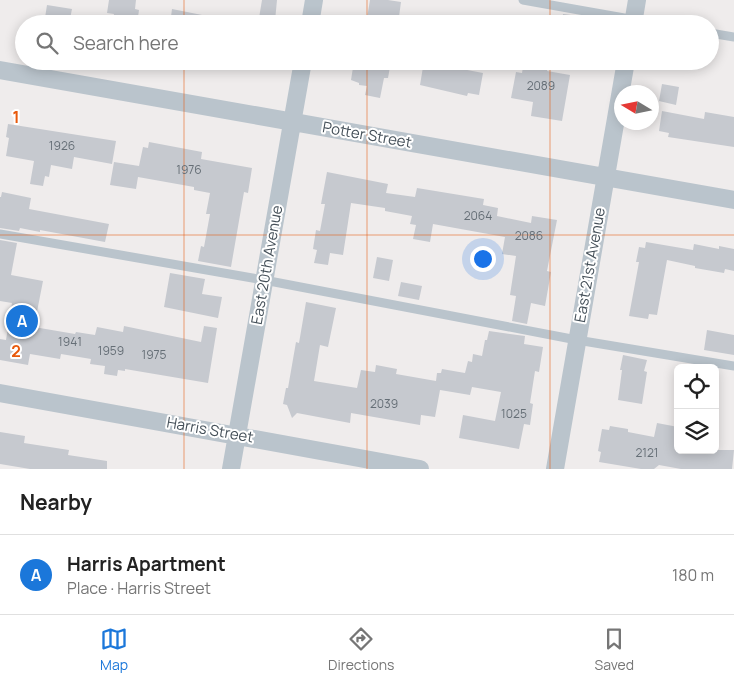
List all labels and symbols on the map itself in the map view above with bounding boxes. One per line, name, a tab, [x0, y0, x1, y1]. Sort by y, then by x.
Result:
house number: 2089	[527, 77, 555, 94]
north arrow	[614, 85, 659, 130]
text: 1	[12, 106, 20, 128]
street label: Potter Street	[321, 116, 413, 153]
house number: 1926	[49, 137, 75, 154]
house number: 1976	[176, 161, 202, 178]
street label: East 20th Avenue	[246, 203, 287, 326]
street label: East 21st Avenue	[569, 206, 610, 324]
house number: 2064	[464, 207, 492, 224]
house number: 2086	[515, 227, 543, 244]
your location	[470, 246, 496, 272]
pin: A	[6, 302, 38, 340]
house number: 1941	[58, 333, 82, 350]
text: 2	[11, 340, 21, 362]
house number: 1959	[98, 342, 124, 359]
house number: 1975	[142, 346, 167, 363]
house number: 2039	[370, 395, 398, 412]
house number: 1025	[501, 405, 527, 422]
street label: Harris Street	[165, 412, 255, 447]
house number: 2121	[635, 444, 659, 461]

